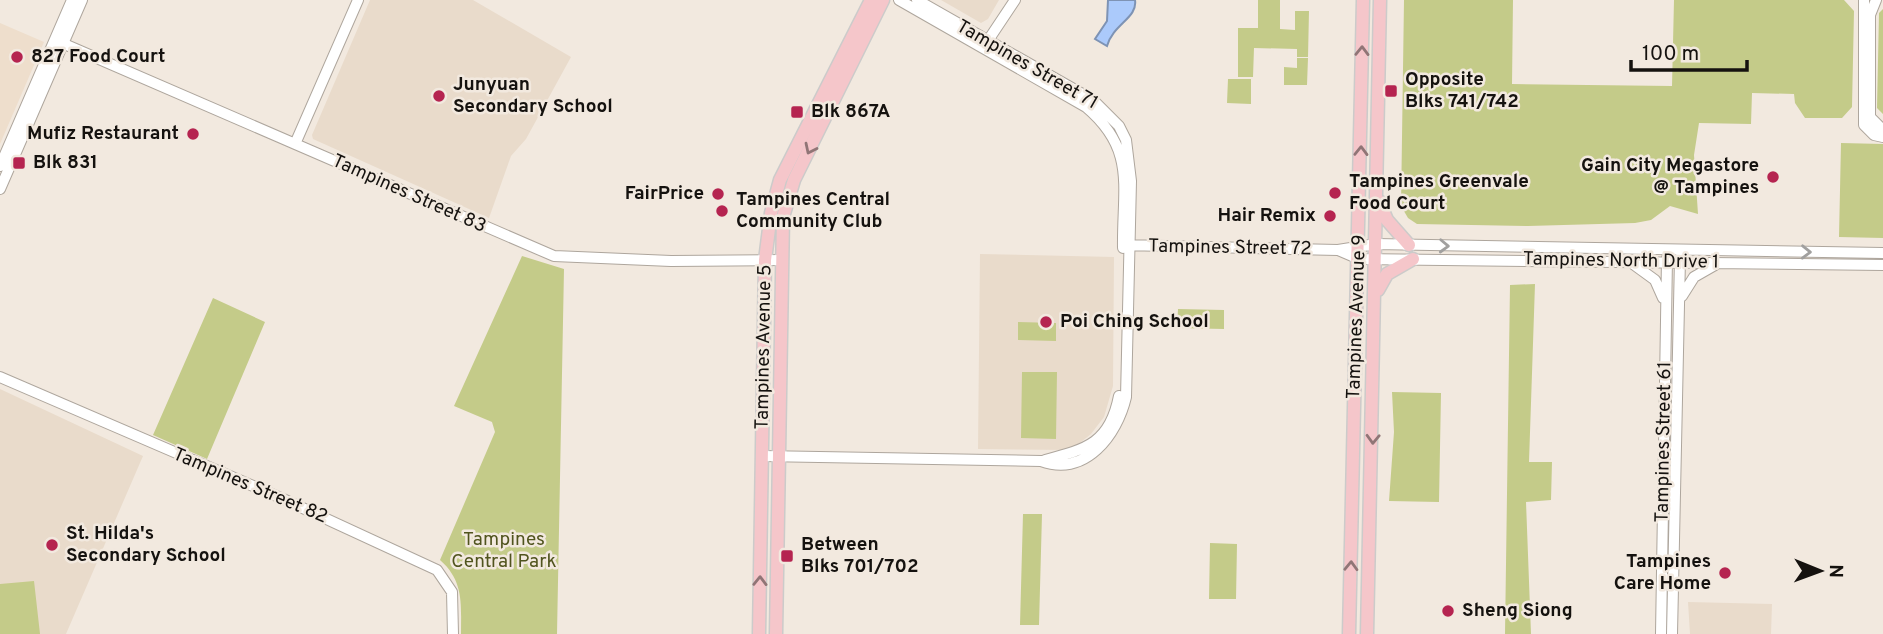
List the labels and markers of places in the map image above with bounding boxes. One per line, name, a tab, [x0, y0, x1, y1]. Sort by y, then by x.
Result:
place label: 827 Food Court	[31, 45, 166, 69]
marker: 827 Food Court	[9, 49, 25, 65]
place label: Opposite Blks 741/742	[1405, 68, 1519, 114]
place label: Junyuan Secondary School	[453, 73, 613, 119]
marker: Opposite Blks 741/742	[1383, 83, 1399, 99]
marker: Junyuan Secondary School	[431, 88, 447, 104]
place label: Blk 867A	[811, 100, 891, 124]
marker: Blk 867A	[789, 104, 805, 120]
place label: Mufiz Restaurant	[27, 122, 179, 146]
marker: Mufiz Restaurant	[185, 126, 201, 142]
place label: Blk 831	[33, 151, 98, 175]
place label: Gain City Megastore @ Tampines	[1581, 154, 1759, 200]
marker: Blk 831	[11, 155, 27, 171]
marker: Gain City Megastore @ Tampines	[1765, 169, 1781, 185]
place label: Tampines Greenvale Food Court	[1349, 170, 1529, 216]
place label: FairPrice	[625, 182, 704, 206]
marker: Tampines Greenvale Food Court	[1327, 185, 1343, 201]
marker: FairPrice	[710, 186, 726, 202]
place label: Tampines Central Community Club	[736, 188, 890, 234]
marker: Tampines Central Community Club	[714, 203, 730, 219]
place label: Hair Remix	[1218, 204, 1316, 228]
marker: Hair Remix	[1322, 208, 1338, 224]
place label: Poi Ching School	[1060, 310, 1209, 334]
marker: Poi Ching School	[1038, 314, 1054, 330]
place label: St. Hilda's Secondary School	[66, 522, 226, 568]
place label: Between Blks 701/702	[801, 533, 919, 579]
marker: St. Hilda's Secondary School	[44, 537, 60, 553]
marker: Between Blks 701/702	[779, 548, 795, 564]
place label: Tampines Care Home	[1614, 550, 1711, 596]
marker: Tampines Care Home	[1717, 565, 1733, 581]
place label: Sheng Siong	[1462, 599, 1573, 623]
marker: Sheng Siong	[1440, 603, 1456, 619]

